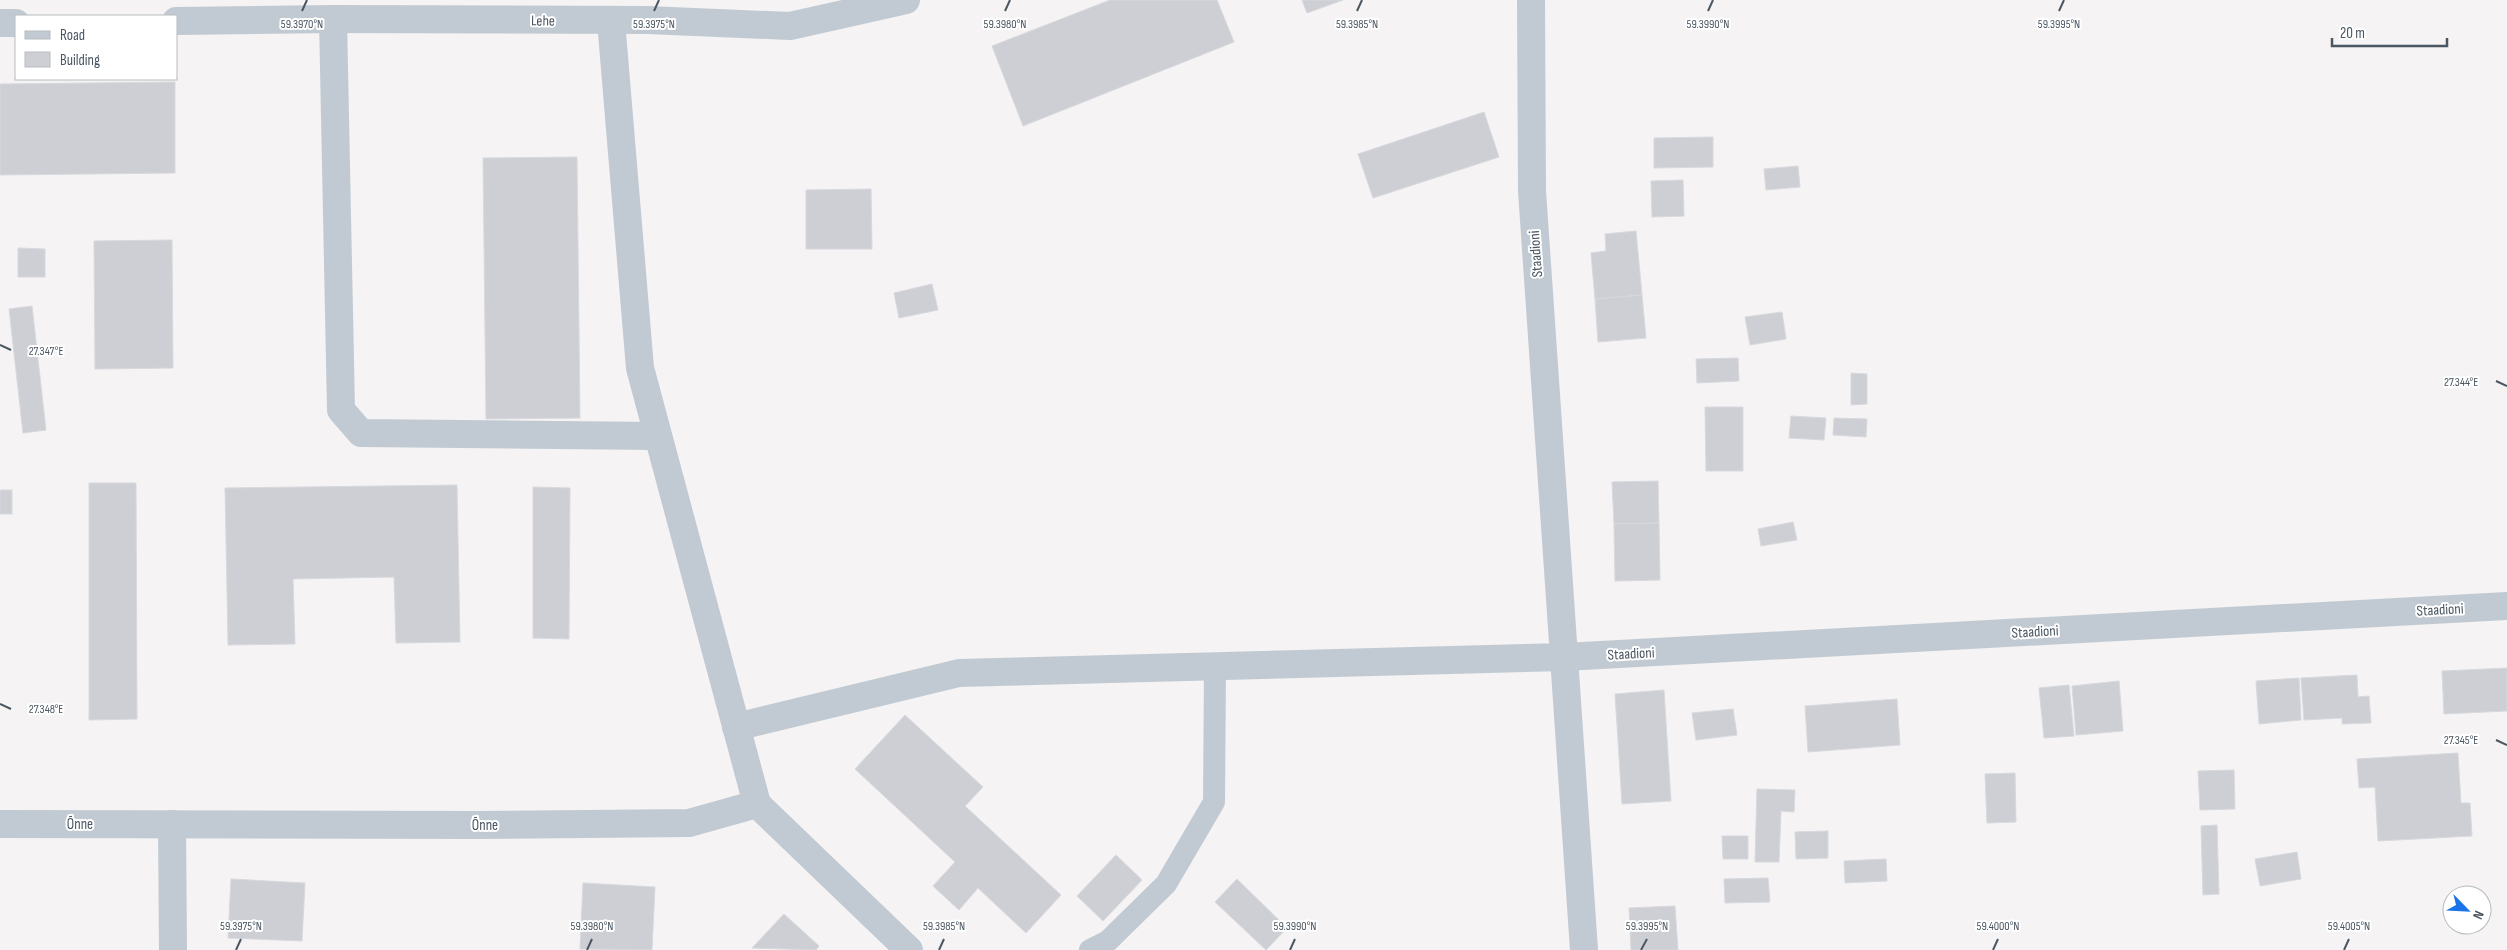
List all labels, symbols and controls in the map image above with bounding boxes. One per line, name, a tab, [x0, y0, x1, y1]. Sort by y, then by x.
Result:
street label: Lehe	[531, 11, 555, 31]
legend	[15, 15, 178, 80]
scale bar	[2332, 15, 2447, 47]
text: 59.3970°N	[281, 17, 323, 32]
text: 59.3975°N	[633, 17, 675, 32]
text: 59.3980°N	[984, 17, 1026, 32]
text: 59.3985°N	[1336, 17, 1378, 32]
text: 59.3990°N	[1687, 17, 1729, 32]
text: 59.3995°N	[2038, 17, 2080, 32]
text: 20 m	[2340, 24, 2365, 43]
text: Road	[60, 26, 85, 45]
text: Building	[60, 51, 100, 70]
street label: Staadioni	[1525, 230, 1547, 278]
text: 27.347°E	[29, 344, 63, 359]
text: 27.344°E	[2444, 375, 2478, 390]
street label: Staadioni	[2416, 599, 2464, 621]
street label: Staadioni	[2011, 621, 2059, 643]
street label: Staadioni	[1607, 643, 1655, 665]
text: 27.348°E	[29, 702, 63, 717]
text: 27.345°E	[2444, 733, 2478, 748]
street label: Õnne	[67, 815, 93, 834]
street label: Õnne	[472, 816, 498, 835]
north arrow	[2442, 885, 2492, 935]
text: N	[2469, 908, 2488, 922]
text: 59.3975°N	[220, 919, 262, 934]
text: 59.3980°N	[571, 919, 613, 934]
text: 59.3985°N	[923, 919, 965, 934]
text: 59.3990°N	[1274, 919, 1316, 934]
text: 59.3995°N	[1626, 919, 1668, 934]
text: 59.4000°N	[1977, 919, 2019, 934]
text: 59.4005°N	[2328, 919, 2370, 934]

